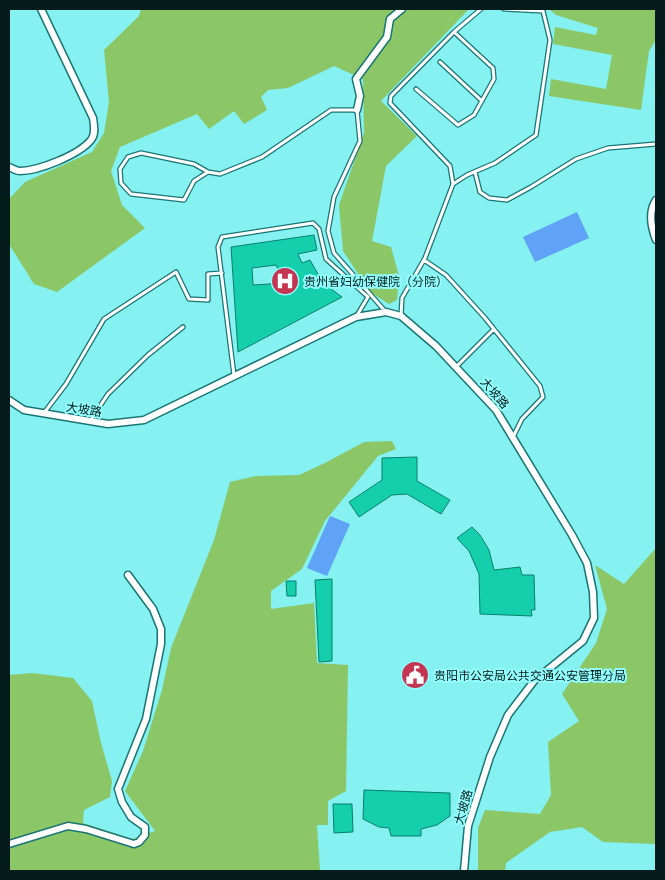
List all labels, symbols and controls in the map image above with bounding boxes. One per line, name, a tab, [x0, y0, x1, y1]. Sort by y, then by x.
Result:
hospital icon: 贵州省妇幼保健院（分院）	[270, 266, 300, 296]
place label: 贵州省妇幼保健院（分院）	[304, 274, 448, 289]
street label: 大坡路	[478, 374, 512, 412]
street label: 大坡路	[65, 399, 103, 419]
public building icon: 贵阳市公安局公共交通公安管理分局	[400, 660, 430, 690]
place label: 贵阳市公安局公共交通公安管理分局	[434, 668, 626, 683]
street label: 大坡路	[451, 788, 475, 826]

